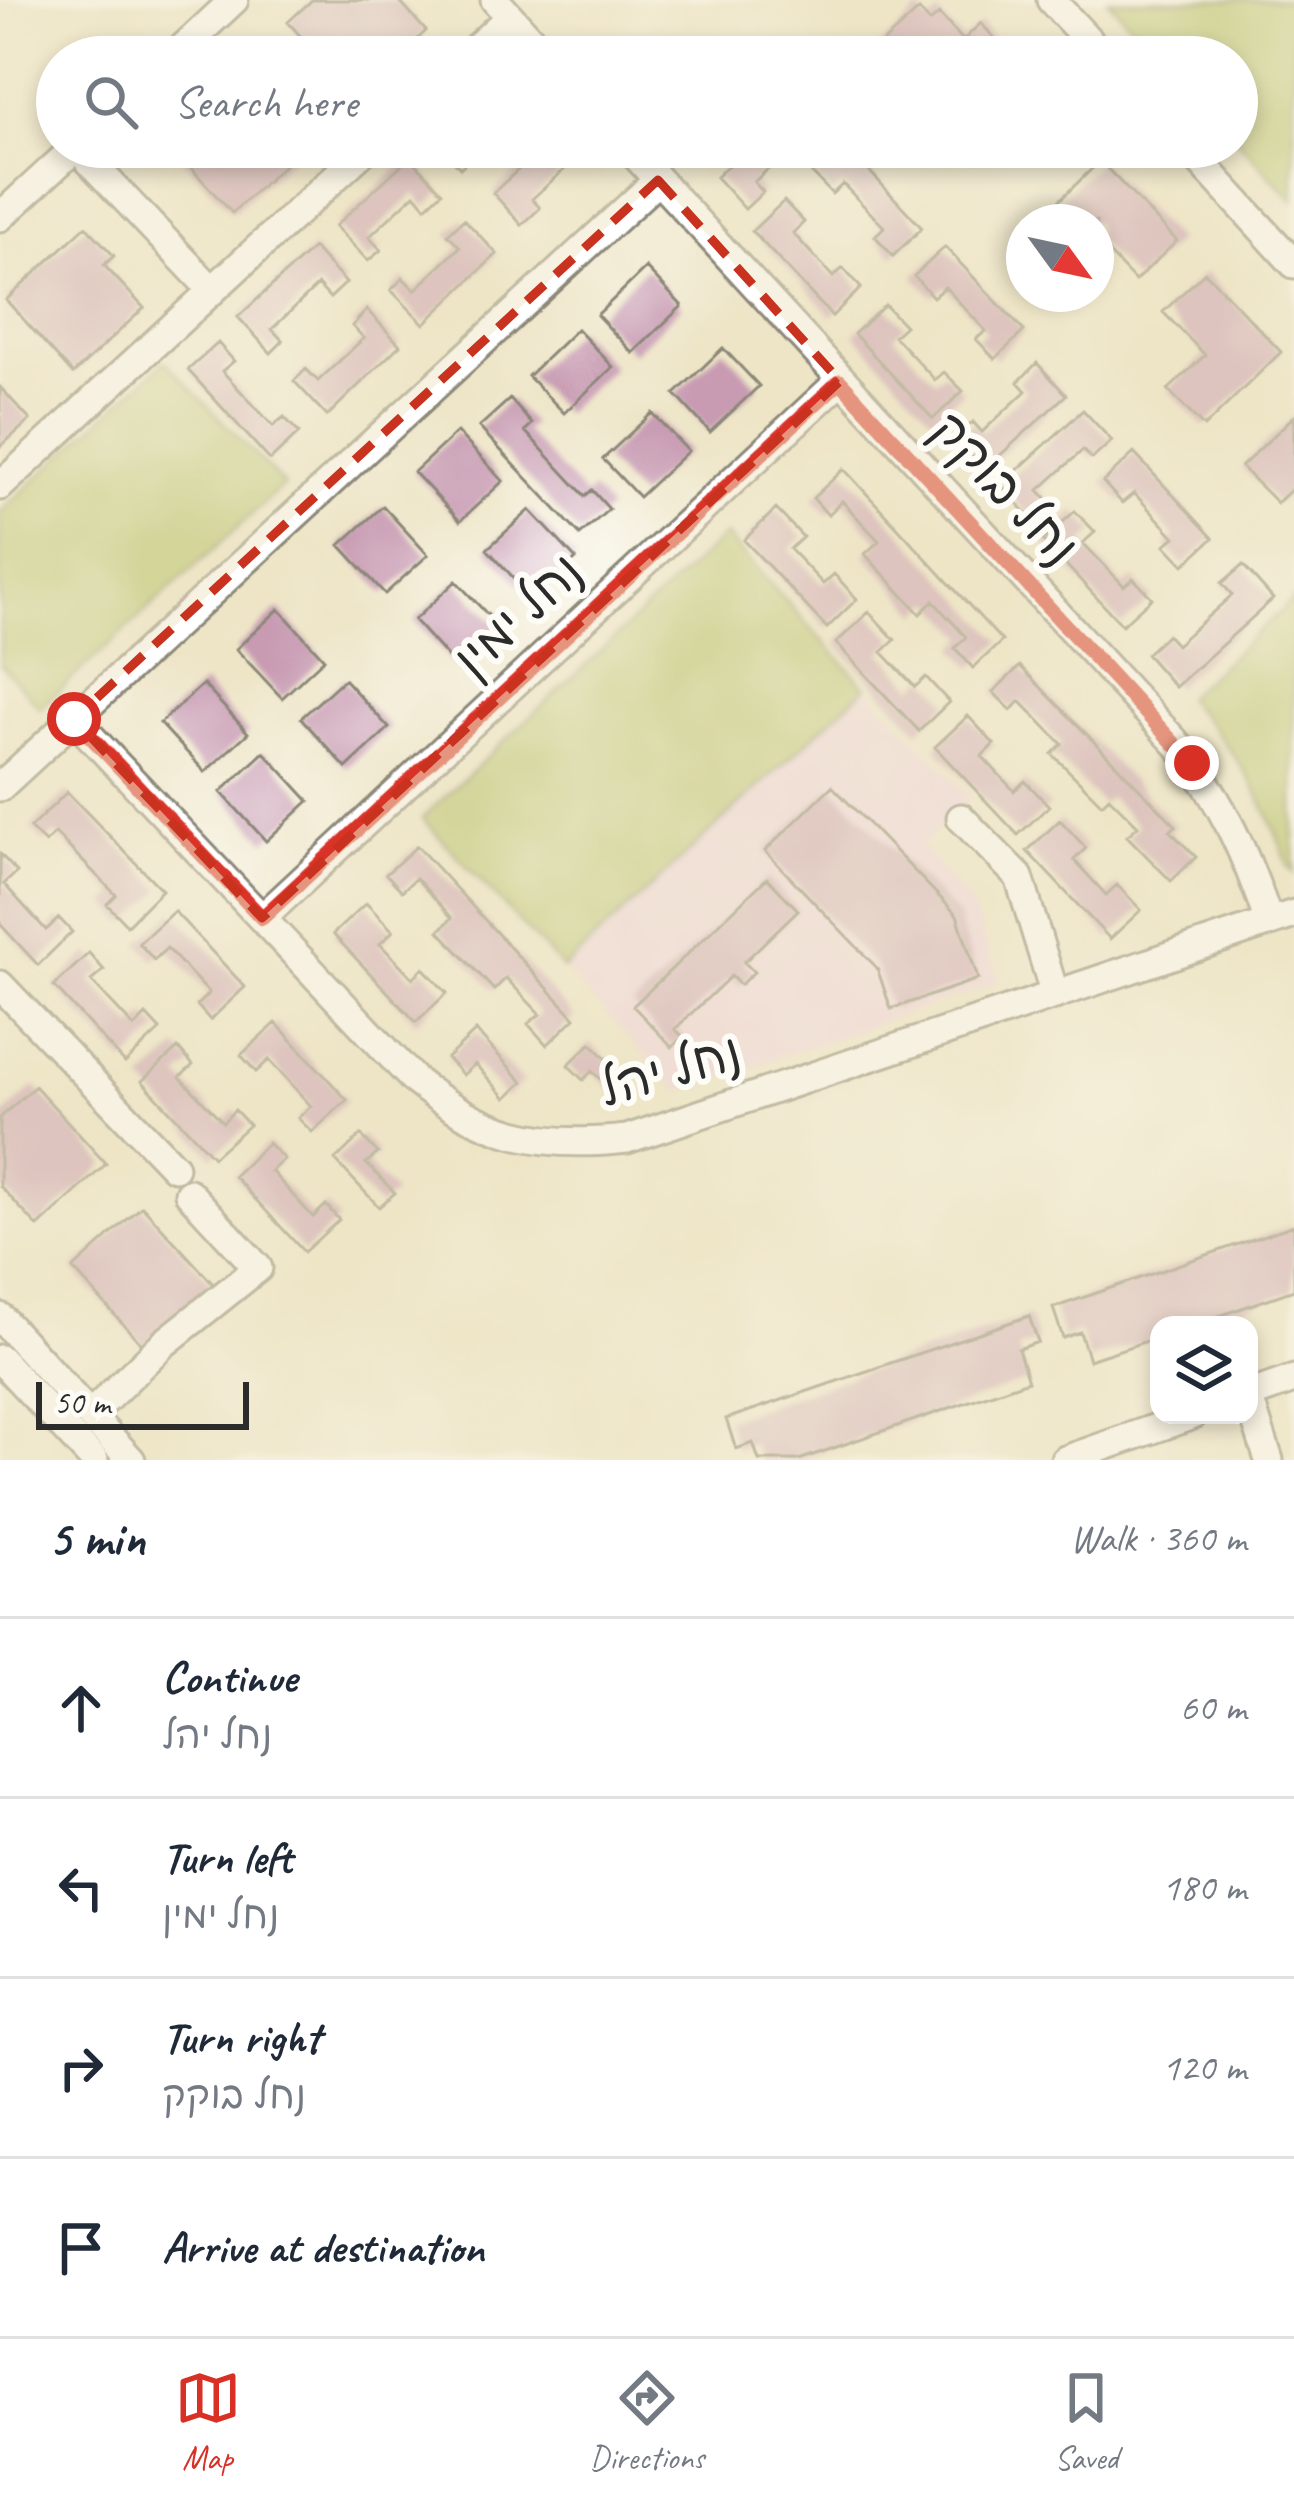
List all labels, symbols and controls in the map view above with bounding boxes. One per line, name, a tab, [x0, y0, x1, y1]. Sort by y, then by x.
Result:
search box	[36, 36, 1258, 168]
icon: search	[78, 69, 144, 135]
text: Search here	[174, 74, 357, 131]
north arrow	[1006, 204, 1114, 312]
street label: נחל בוקק	[917, 397, 1093, 579]
street label: נחל ימין	[440, 539, 596, 691]
route start	[47, 692, 101, 746]
route end	[1165, 736, 1219, 790]
street label: נחל יהל	[592, 1019, 748, 1121]
map controls	[1150, 1316, 1258, 1424]
button: layers	[1150, 1316, 1258, 1424]
scale bar	[36, 1376, 249, 1429]
text: 50 m	[54, 1382, 110, 1424]
text: 5 min	[48, 1506, 145, 1570]
text: Walk · 360 m	[1070, 1514, 1246, 1563]
text: Continue	[162, 1649, 296, 1706]
icon: ahead	[48, 1675, 114, 1741]
text: 60 m	[1180, 1683, 1246, 1732]
text: נחל יהל	[162, 1711, 273, 1760]
text: Turn left	[162, 1829, 292, 1886]
icon: left	[48, 1855, 114, 1921]
text: 180 m	[1162, 1863, 1246, 1912]
text: נחל ימין	[162, 1891, 279, 1940]
text: Turn right	[162, 2009, 320, 2066]
icon: right	[48, 2035, 114, 2101]
text: 120 m	[1162, 2043, 1246, 2092]
text: נחל בוקק	[162, 2071, 306, 2120]
icon: arrive	[48, 2215, 114, 2281]
text: Arrive at destination	[162, 2219, 484, 2276]
tab: Map	[175, 2365, 241, 2479]
tab: Directions	[590, 2365, 704, 2479]
tab: Saved	[1053, 2365, 1119, 2479]

